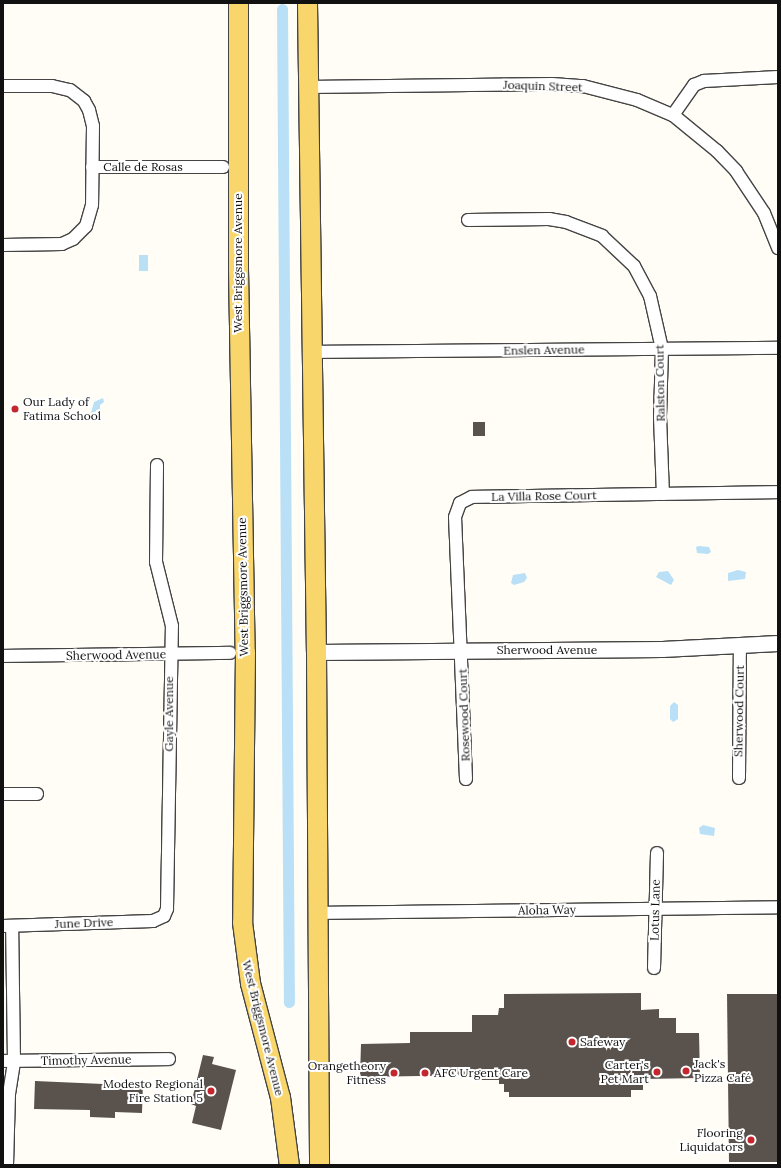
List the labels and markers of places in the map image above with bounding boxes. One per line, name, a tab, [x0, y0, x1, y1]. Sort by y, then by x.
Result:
place label: Our Lady of Fatima School	[23, 395, 101, 423]
marker: Our Lady of Fatima School	[10, 404, 20, 414]
place label: Safeway	[580, 1035, 625, 1049]
marker: Safeway	[567, 1037, 577, 1047]
place label: Jack's Pizza Café	[694, 1057, 751, 1085]
place label: Carter's Pet Mart	[600, 1058, 649, 1086]
place label: Orangetheory Fitness	[308, 1059, 386, 1087]
place label: AFC Urgent Care	[434, 1066, 528, 1080]
marker: Jack's Pizza Café	[681, 1066, 691, 1076]
marker: AFC Urgent Care	[419, 1067, 431, 1079]
marker: Carter's Pet Mart	[652, 1067, 662, 1077]
marker: Orangetheory Fitness	[389, 1068, 399, 1078]
place label: Modesto Regional Fire Station 5	[103, 1077, 203, 1105]
marker: Modesto Regional Fire Station 5	[206, 1086, 216, 1096]
place label: Flooring Liquidators	[680, 1126, 743, 1154]
marker: Flooring Liquidators	[746, 1135, 756, 1145]

